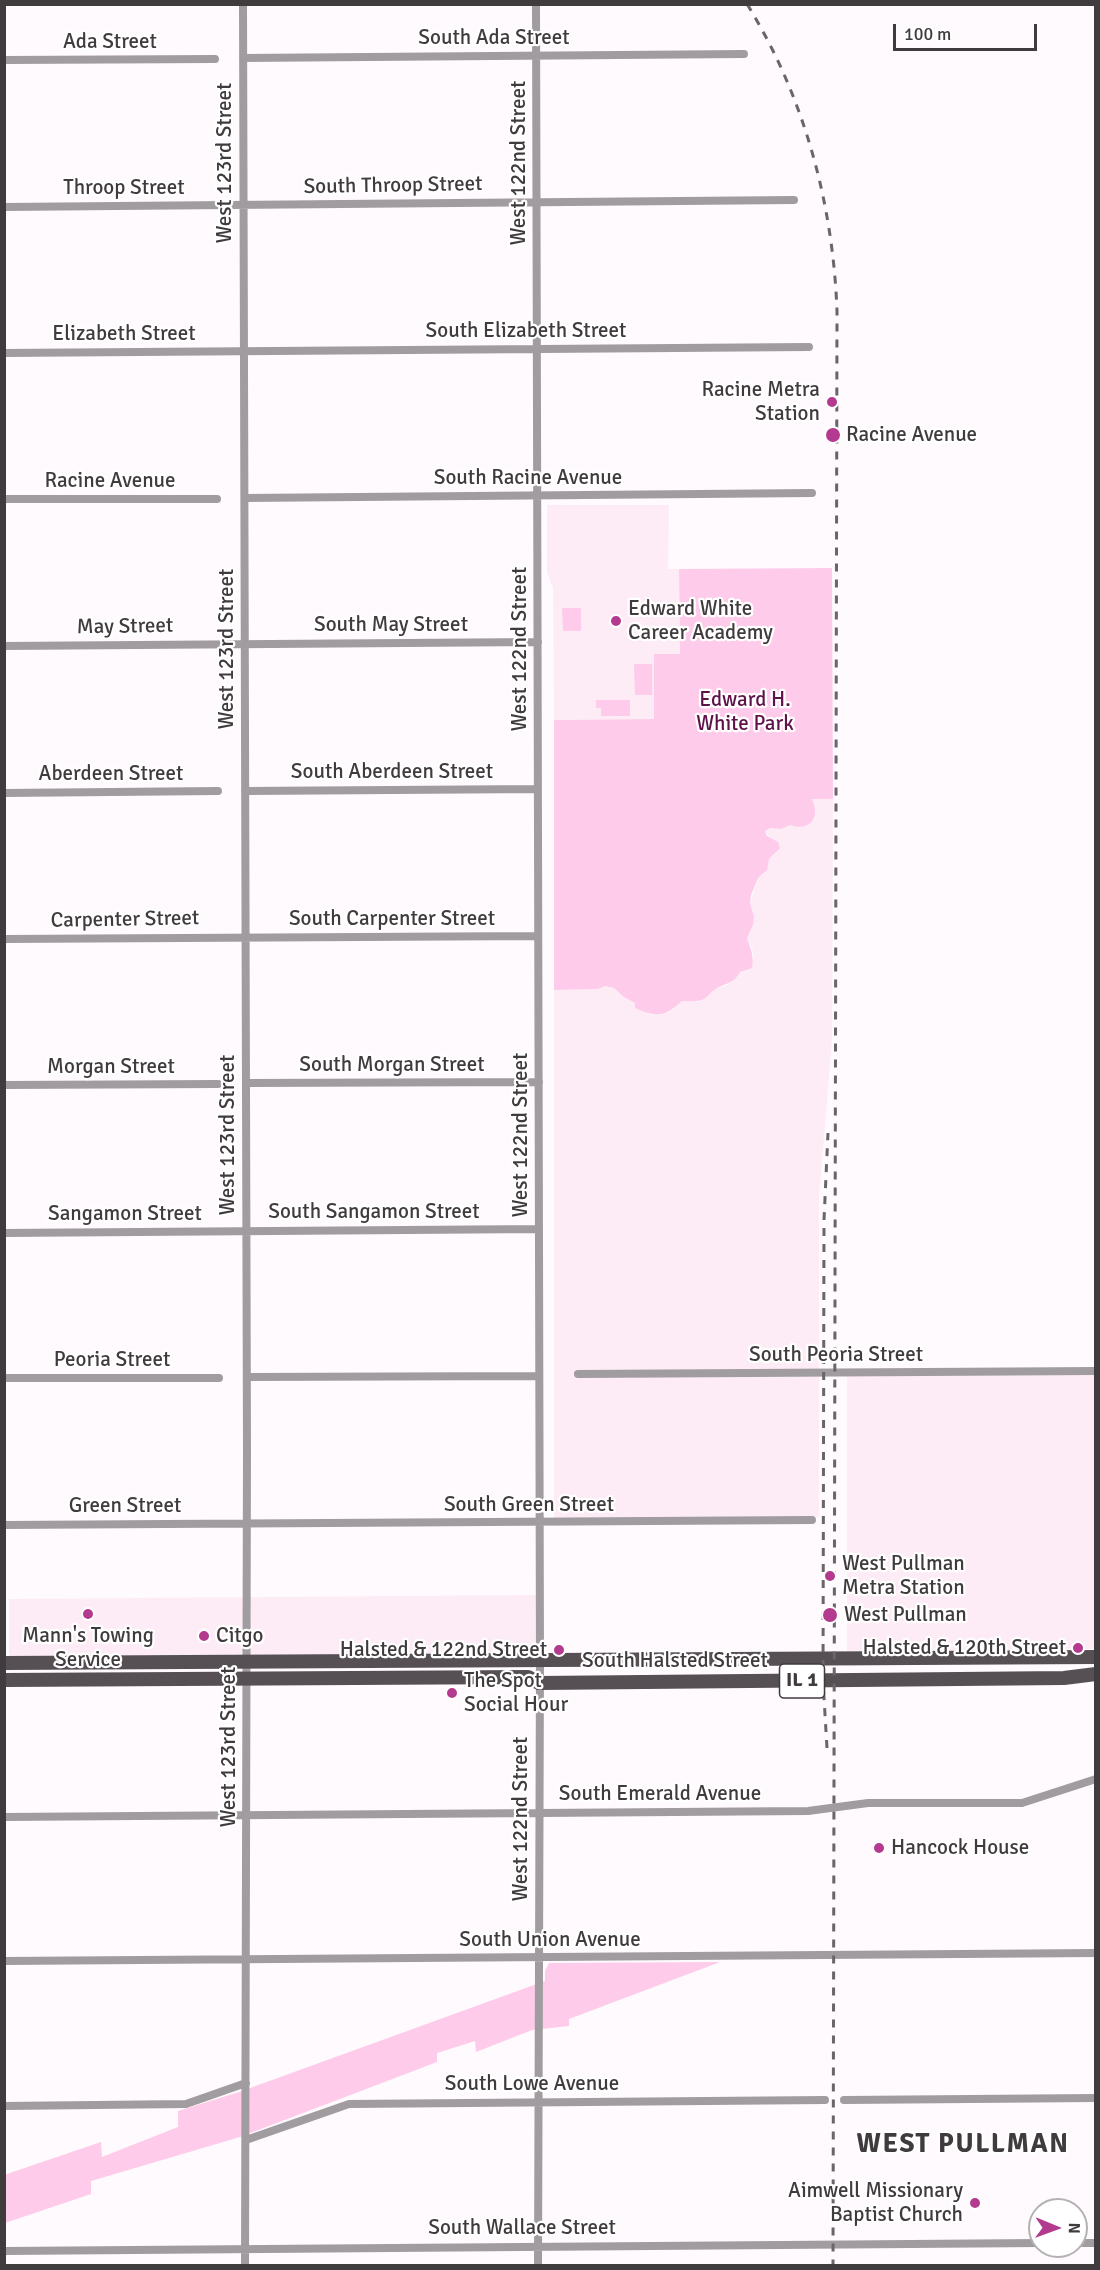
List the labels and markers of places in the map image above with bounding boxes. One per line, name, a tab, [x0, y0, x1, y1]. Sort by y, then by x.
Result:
place label: Racine Metra Station	[702, 377, 820, 427]
marker: Racine Metra Station	[825, 395, 839, 409]
place label: Racine Avenue	[846, 422, 977, 448]
marker: Racine Avenue	[824, 426, 842, 444]
place label: Edward White Career Academy	[628, 596, 773, 646]
marker: Edward White Career Academy	[609, 614, 623, 628]
place label: West Pullman Metra Station	[842, 1551, 965, 1601]
marker: West Pullman Metra Station	[823, 1569, 837, 1583]
place label: West Pullman	[844, 1602, 967, 1628]
marker: West Pullman	[821, 1606, 839, 1624]
marker: Mann's Towing Service	[81, 1607, 95, 1621]
place label: Mann's Towing Service	[22, 1623, 154, 1673]
place label: Citgo	[216, 1623, 264, 1649]
marker: Citgo	[197, 1629, 211, 1643]
place label: Halsted & 120th Street	[863, 1635, 1066, 1661]
place label: Halsted & 122nd Street	[340, 1637, 547, 1663]
marker: Halsted & 120th Street	[1071, 1641, 1085, 1655]
marker: Halsted & 122nd Street	[552, 1643, 566, 1657]
place label: The Spot Social Hour	[464, 1668, 568, 1718]
marker: The Spot Social Hour	[445, 1686, 459, 1700]
place label: Hancock House	[891, 1835, 1029, 1861]
marker: Hancock House	[872, 1841, 886, 1855]
place label: Aimwell Missionary Baptist Church	[788, 2178, 963, 2228]
marker: Aimwell Missionary Baptist Church	[968, 2196, 982, 2210]

